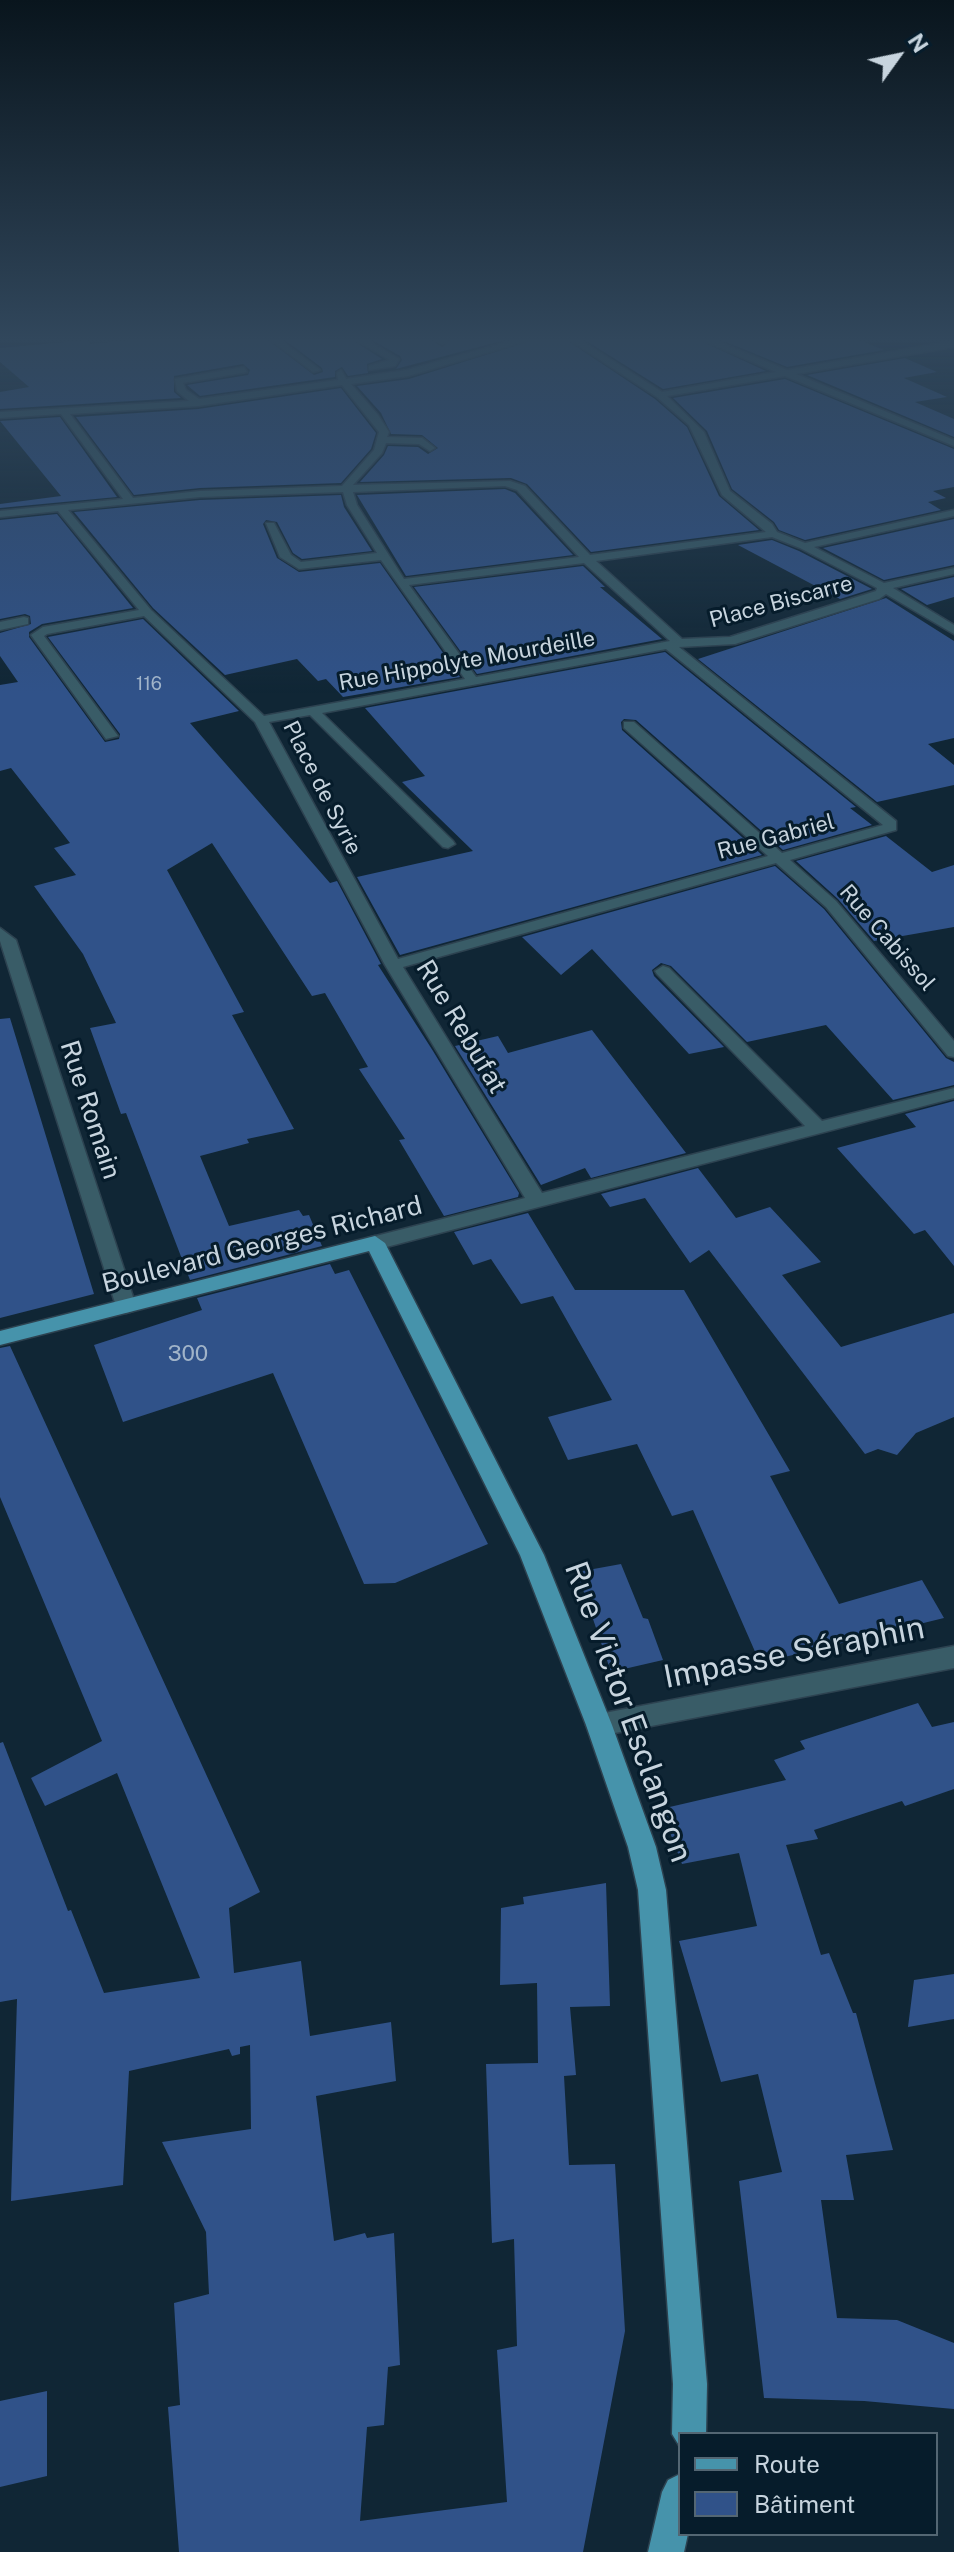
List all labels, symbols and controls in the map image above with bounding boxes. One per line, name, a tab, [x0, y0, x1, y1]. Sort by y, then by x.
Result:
north arrow	[858, 16, 938, 96]
text: N	[903, 29, 934, 57]
street label: Place Biscarre	[706, 570, 856, 634]
street label: Rue Hippolyte Mourdeille	[337, 625, 597, 697]
house number: 116	[136, 673, 162, 695]
street label: Place de Syrie	[277, 717, 367, 859]
street label: Rue Gabriel	[715, 809, 837, 865]
street label: Rue Cabissol	[834, 879, 940, 997]
street label: Rue Rebufat	[409, 955, 513, 1099]
street label: Rue Romain	[53, 1037, 127, 1183]
street label: Boulevard Georges Richard	[99, 1190, 425, 1300]
house number: 300	[168, 1341, 208, 1367]
street label: Rue Victor Esclangon	[556, 1557, 700, 1867]
street label: Impasse Séraphin	[660, 1609, 928, 1697]
legend	[678, 2432, 938, 2536]
text: Route	[754, 2450, 820, 2478]
text: Bâtiment	[754, 2490, 855, 2518]

